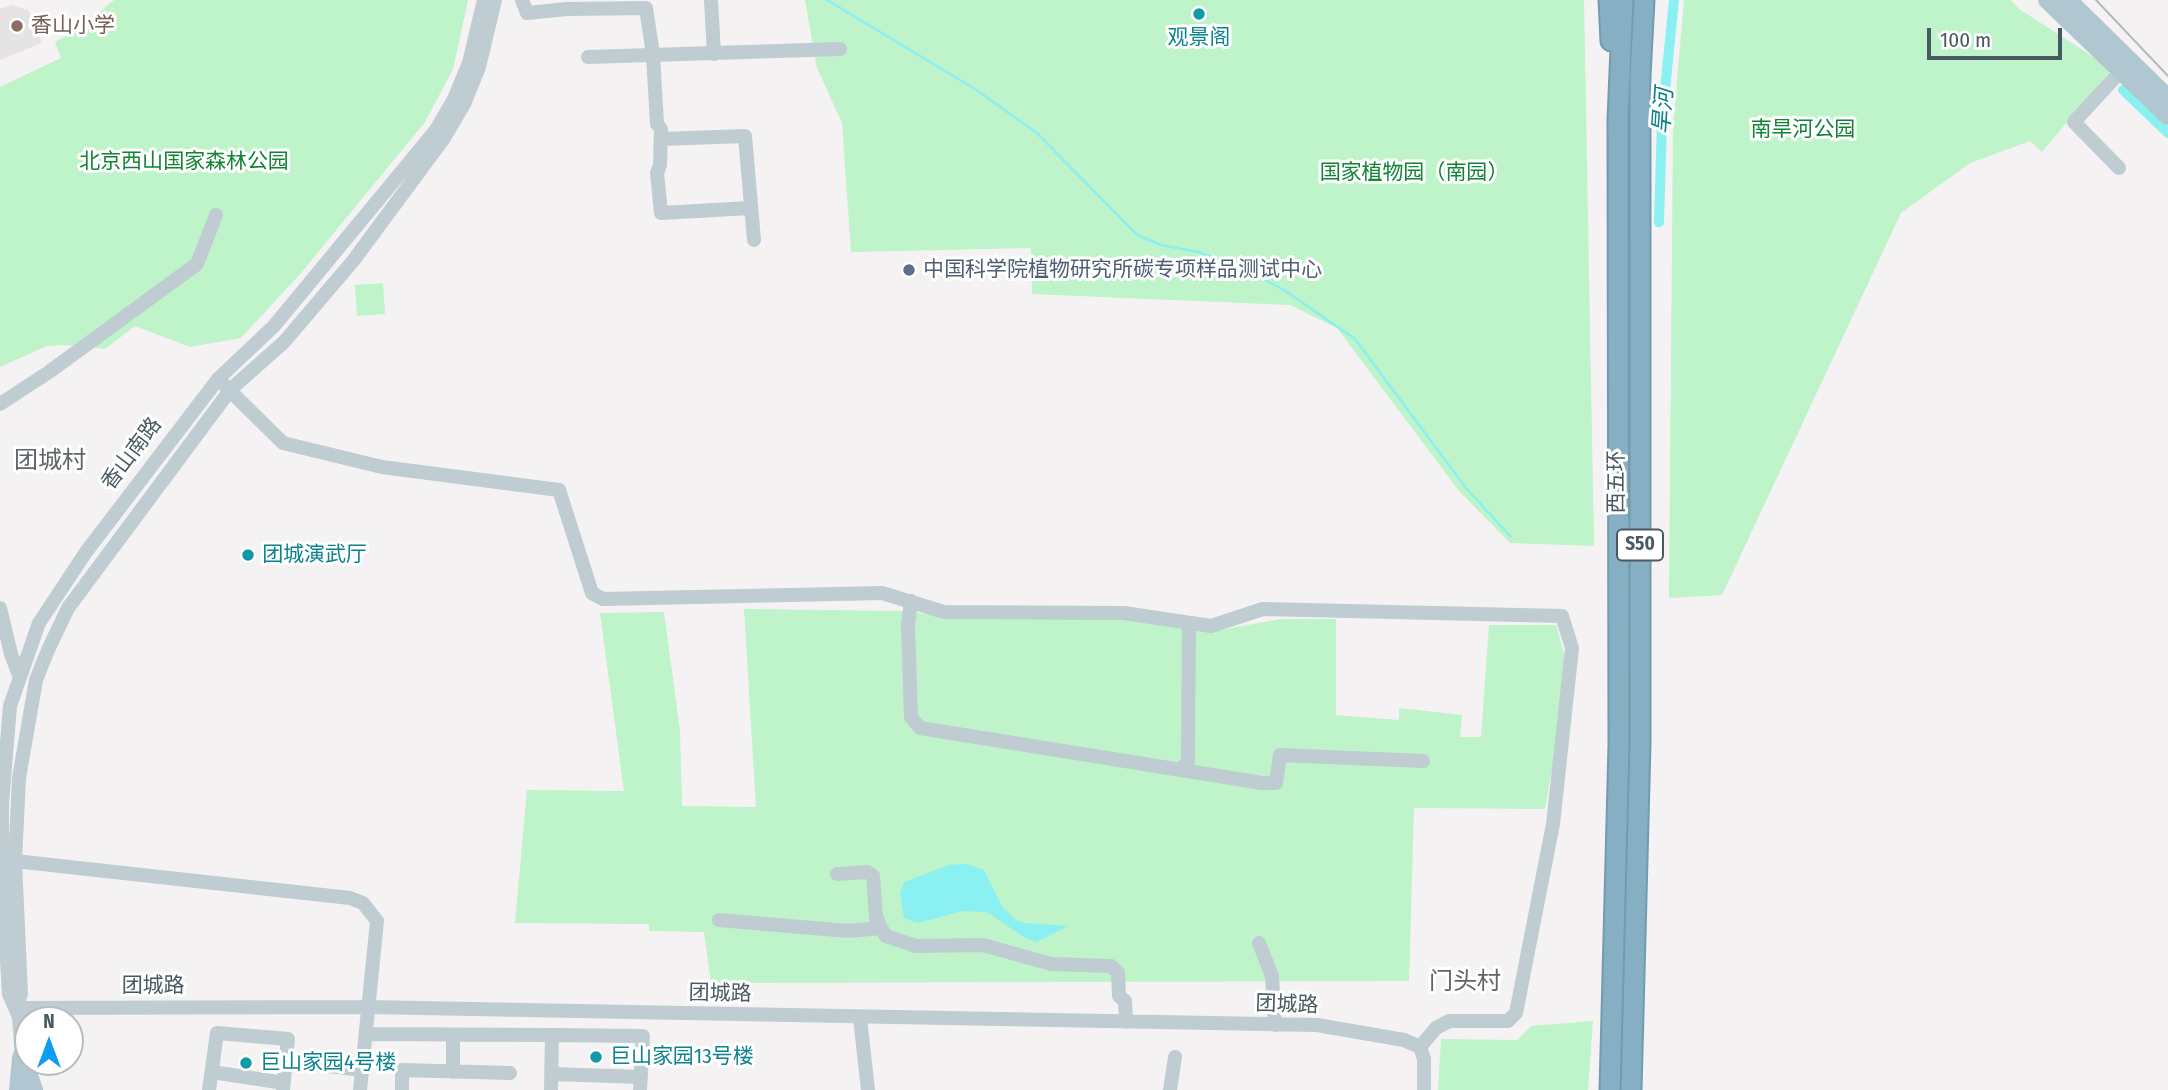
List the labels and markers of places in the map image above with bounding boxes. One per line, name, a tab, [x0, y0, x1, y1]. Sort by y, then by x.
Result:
marker: 观景阁	[1191, 6, 1207, 22]
place label: 香山小学	[31, 13, 115, 39]
marker: 香山小学	[9, 18, 25, 34]
place label: 观景阁	[1168, 25, 1230, 51]
place label: 中国科学院植物研究所碳专项样品测试中心	[923, 257, 1322, 283]
marker: 中国科学院植物研究所碳专项样品测试中心	[901, 262, 917, 278]
place label: 团城演武厅	[262, 542, 367, 568]
marker: 团城演武厅	[240, 547, 256, 563]
place label: 巨山家园13号楼	[610, 1044, 754, 1070]
marker: 巨山家园13号楼	[588, 1049, 604, 1065]
place label: 巨山家园4号楼	[260, 1050, 396, 1076]
marker: 巨山家园4号楼	[238, 1055, 254, 1071]

